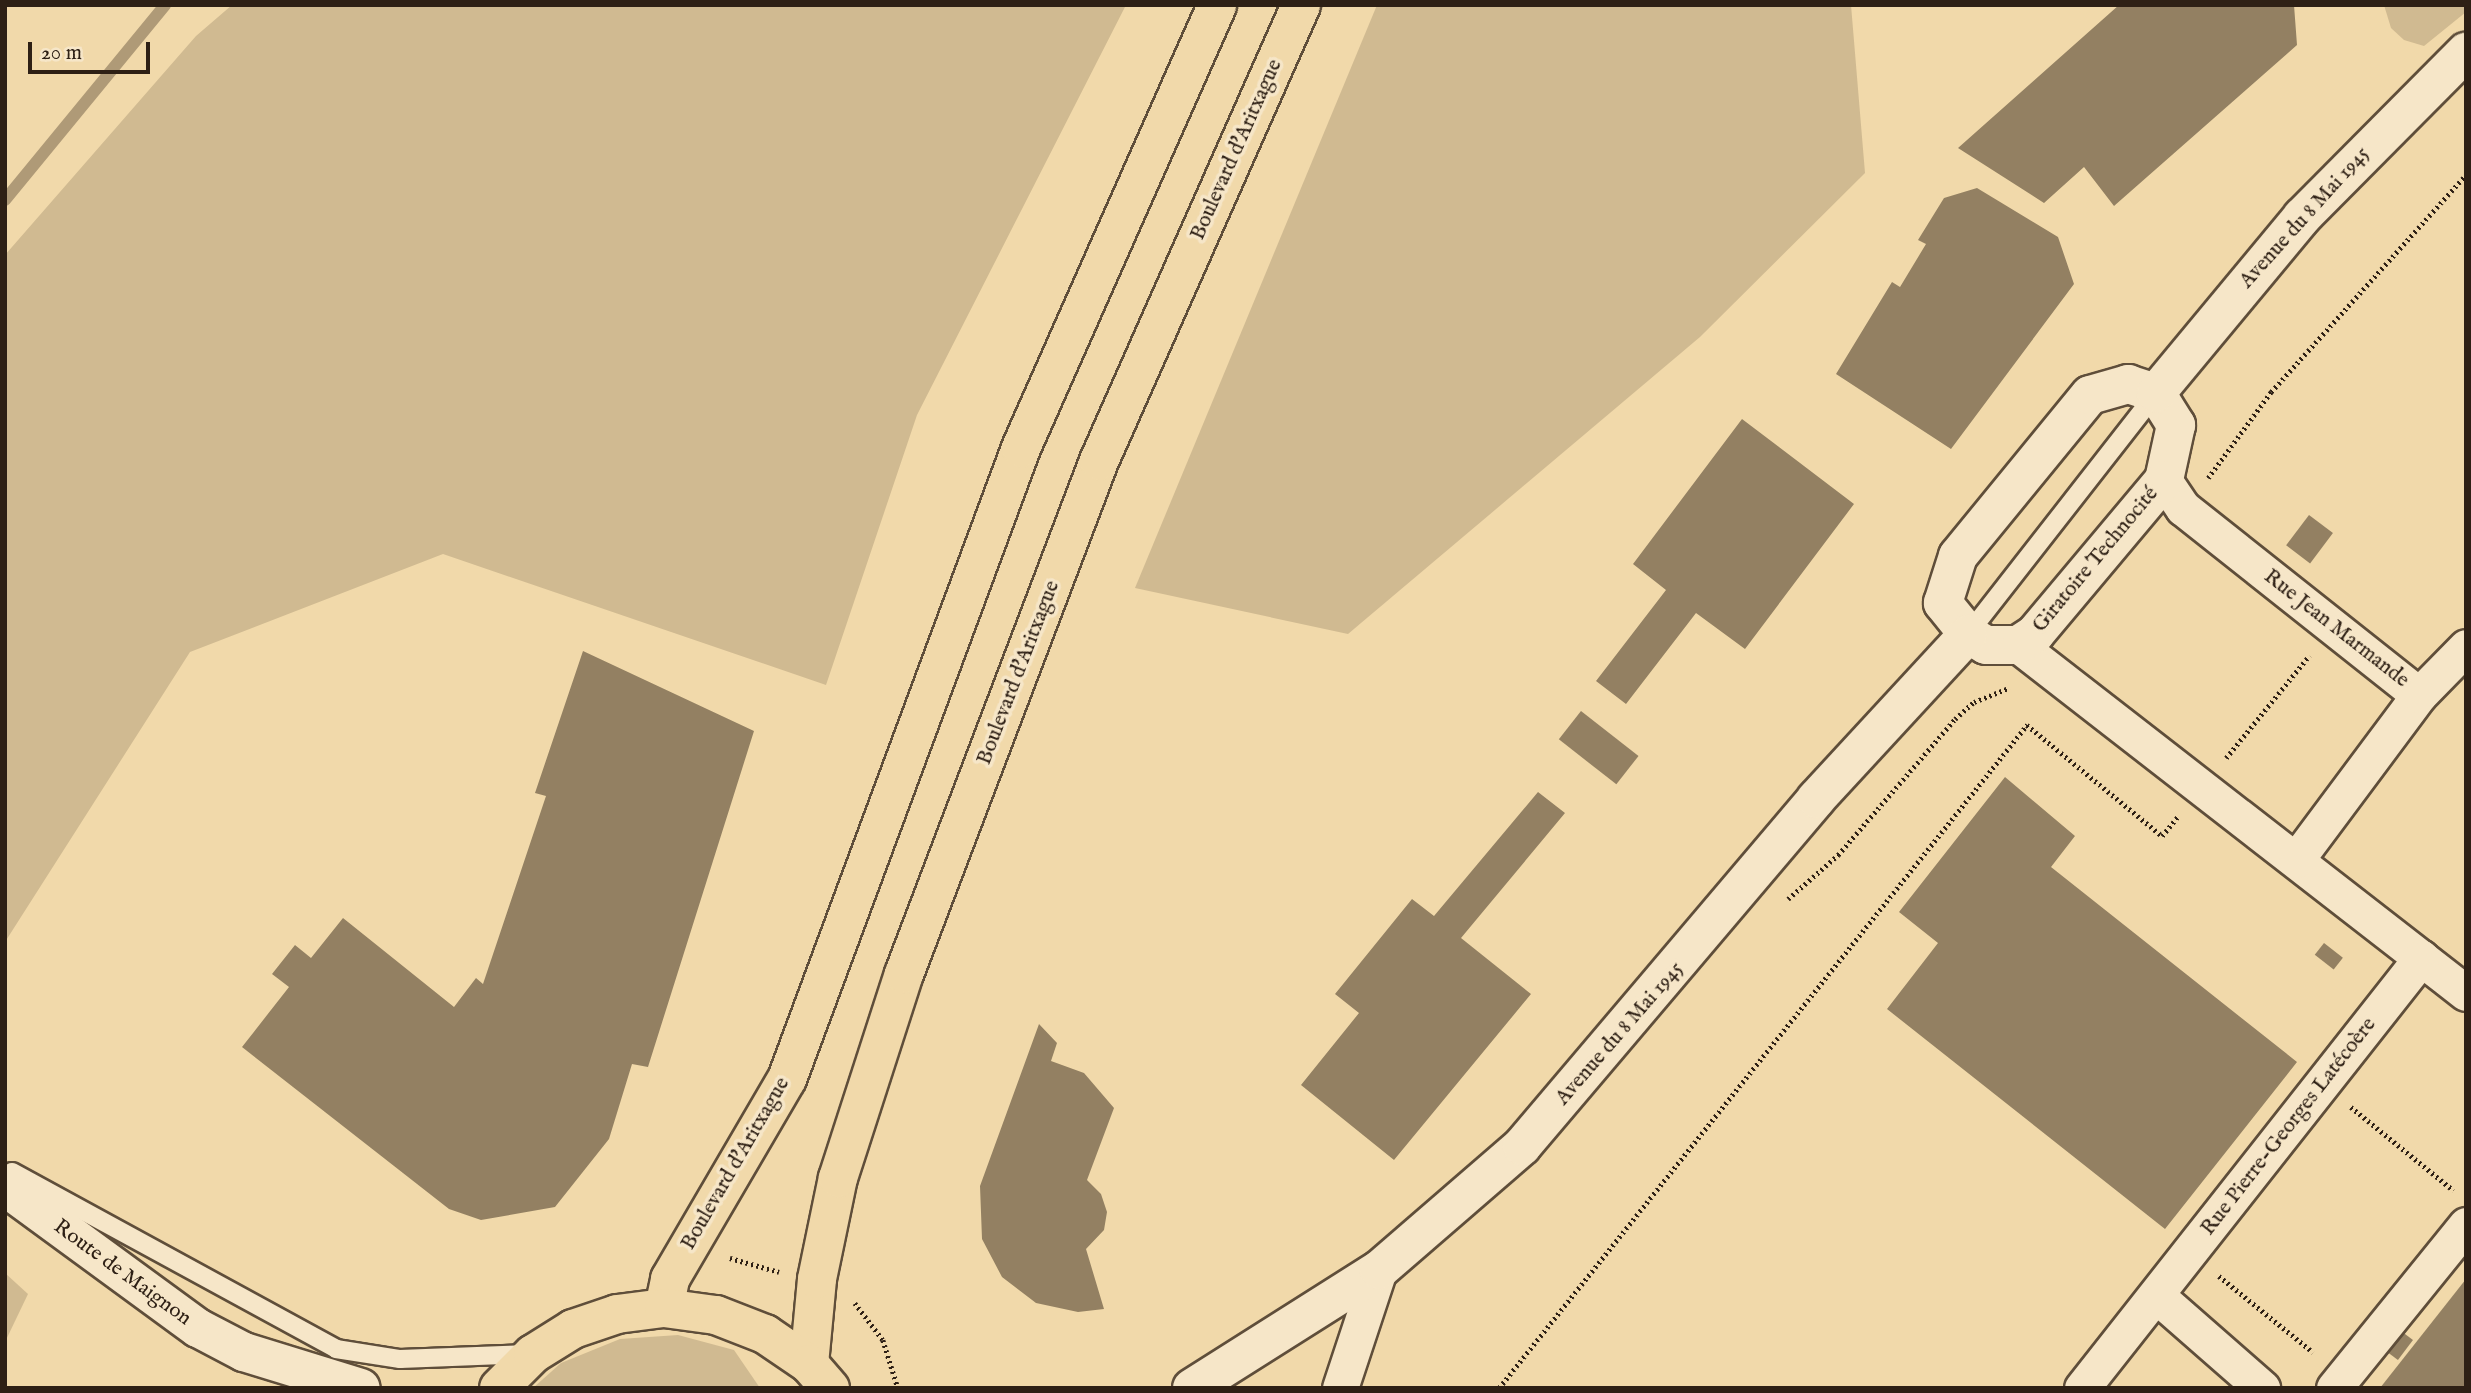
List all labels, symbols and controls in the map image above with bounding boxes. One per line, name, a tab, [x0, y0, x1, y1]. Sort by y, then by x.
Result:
scale bar	[32, 28, 154, 72]
text: 20 m	[41, 40, 82, 67]
street label: Boulevard d'Aritxague	[1186, 56, 1288, 244]
street label: Avenue du 8 Mai 1945	[2235, 142, 2375, 294]
street label: Giratoire Technocité	[2028, 482, 2164, 638]
street label: Rue Jean Marmande	[2258, 564, 2414, 694]
street label: Boulevard d'Aritxague	[972, 577, 1066, 769]
street label: Avenue du 8 Mai 1945	[1551, 957, 1689, 1111]
street label: Rue Pierre-Georges Latécoère	[2196, 1013, 2382, 1241]
street label: Boulevard d'Aritxague	[676, 1073, 796, 1255]
street label: Route de Maignon	[48, 1215, 196, 1331]

